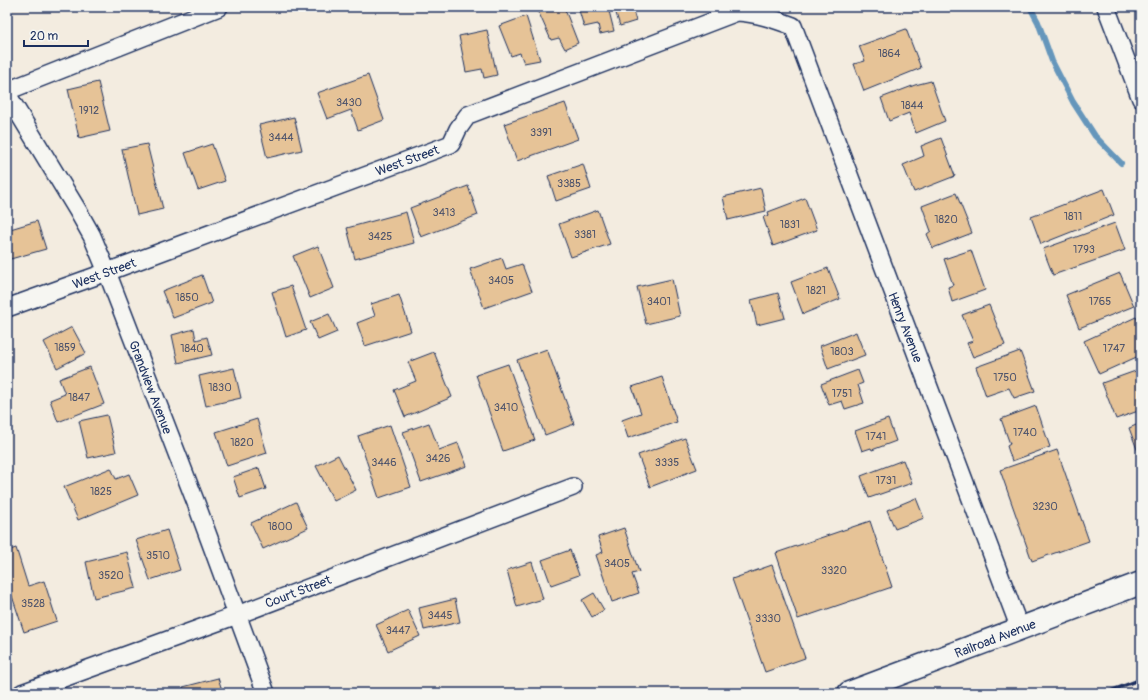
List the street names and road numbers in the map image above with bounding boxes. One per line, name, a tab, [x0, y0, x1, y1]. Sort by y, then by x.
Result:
street label: West Street	[373, 142, 442, 180]
street label: West Street	[70, 255, 139, 293]
street label: Henry Avenue	[884, 290, 926, 365]
street label: Grandview Avenue	[125, 338, 175, 437]
street label: Court Street	[263, 572, 334, 612]
street label: Railroad Avenue	[953, 616, 1039, 662]

